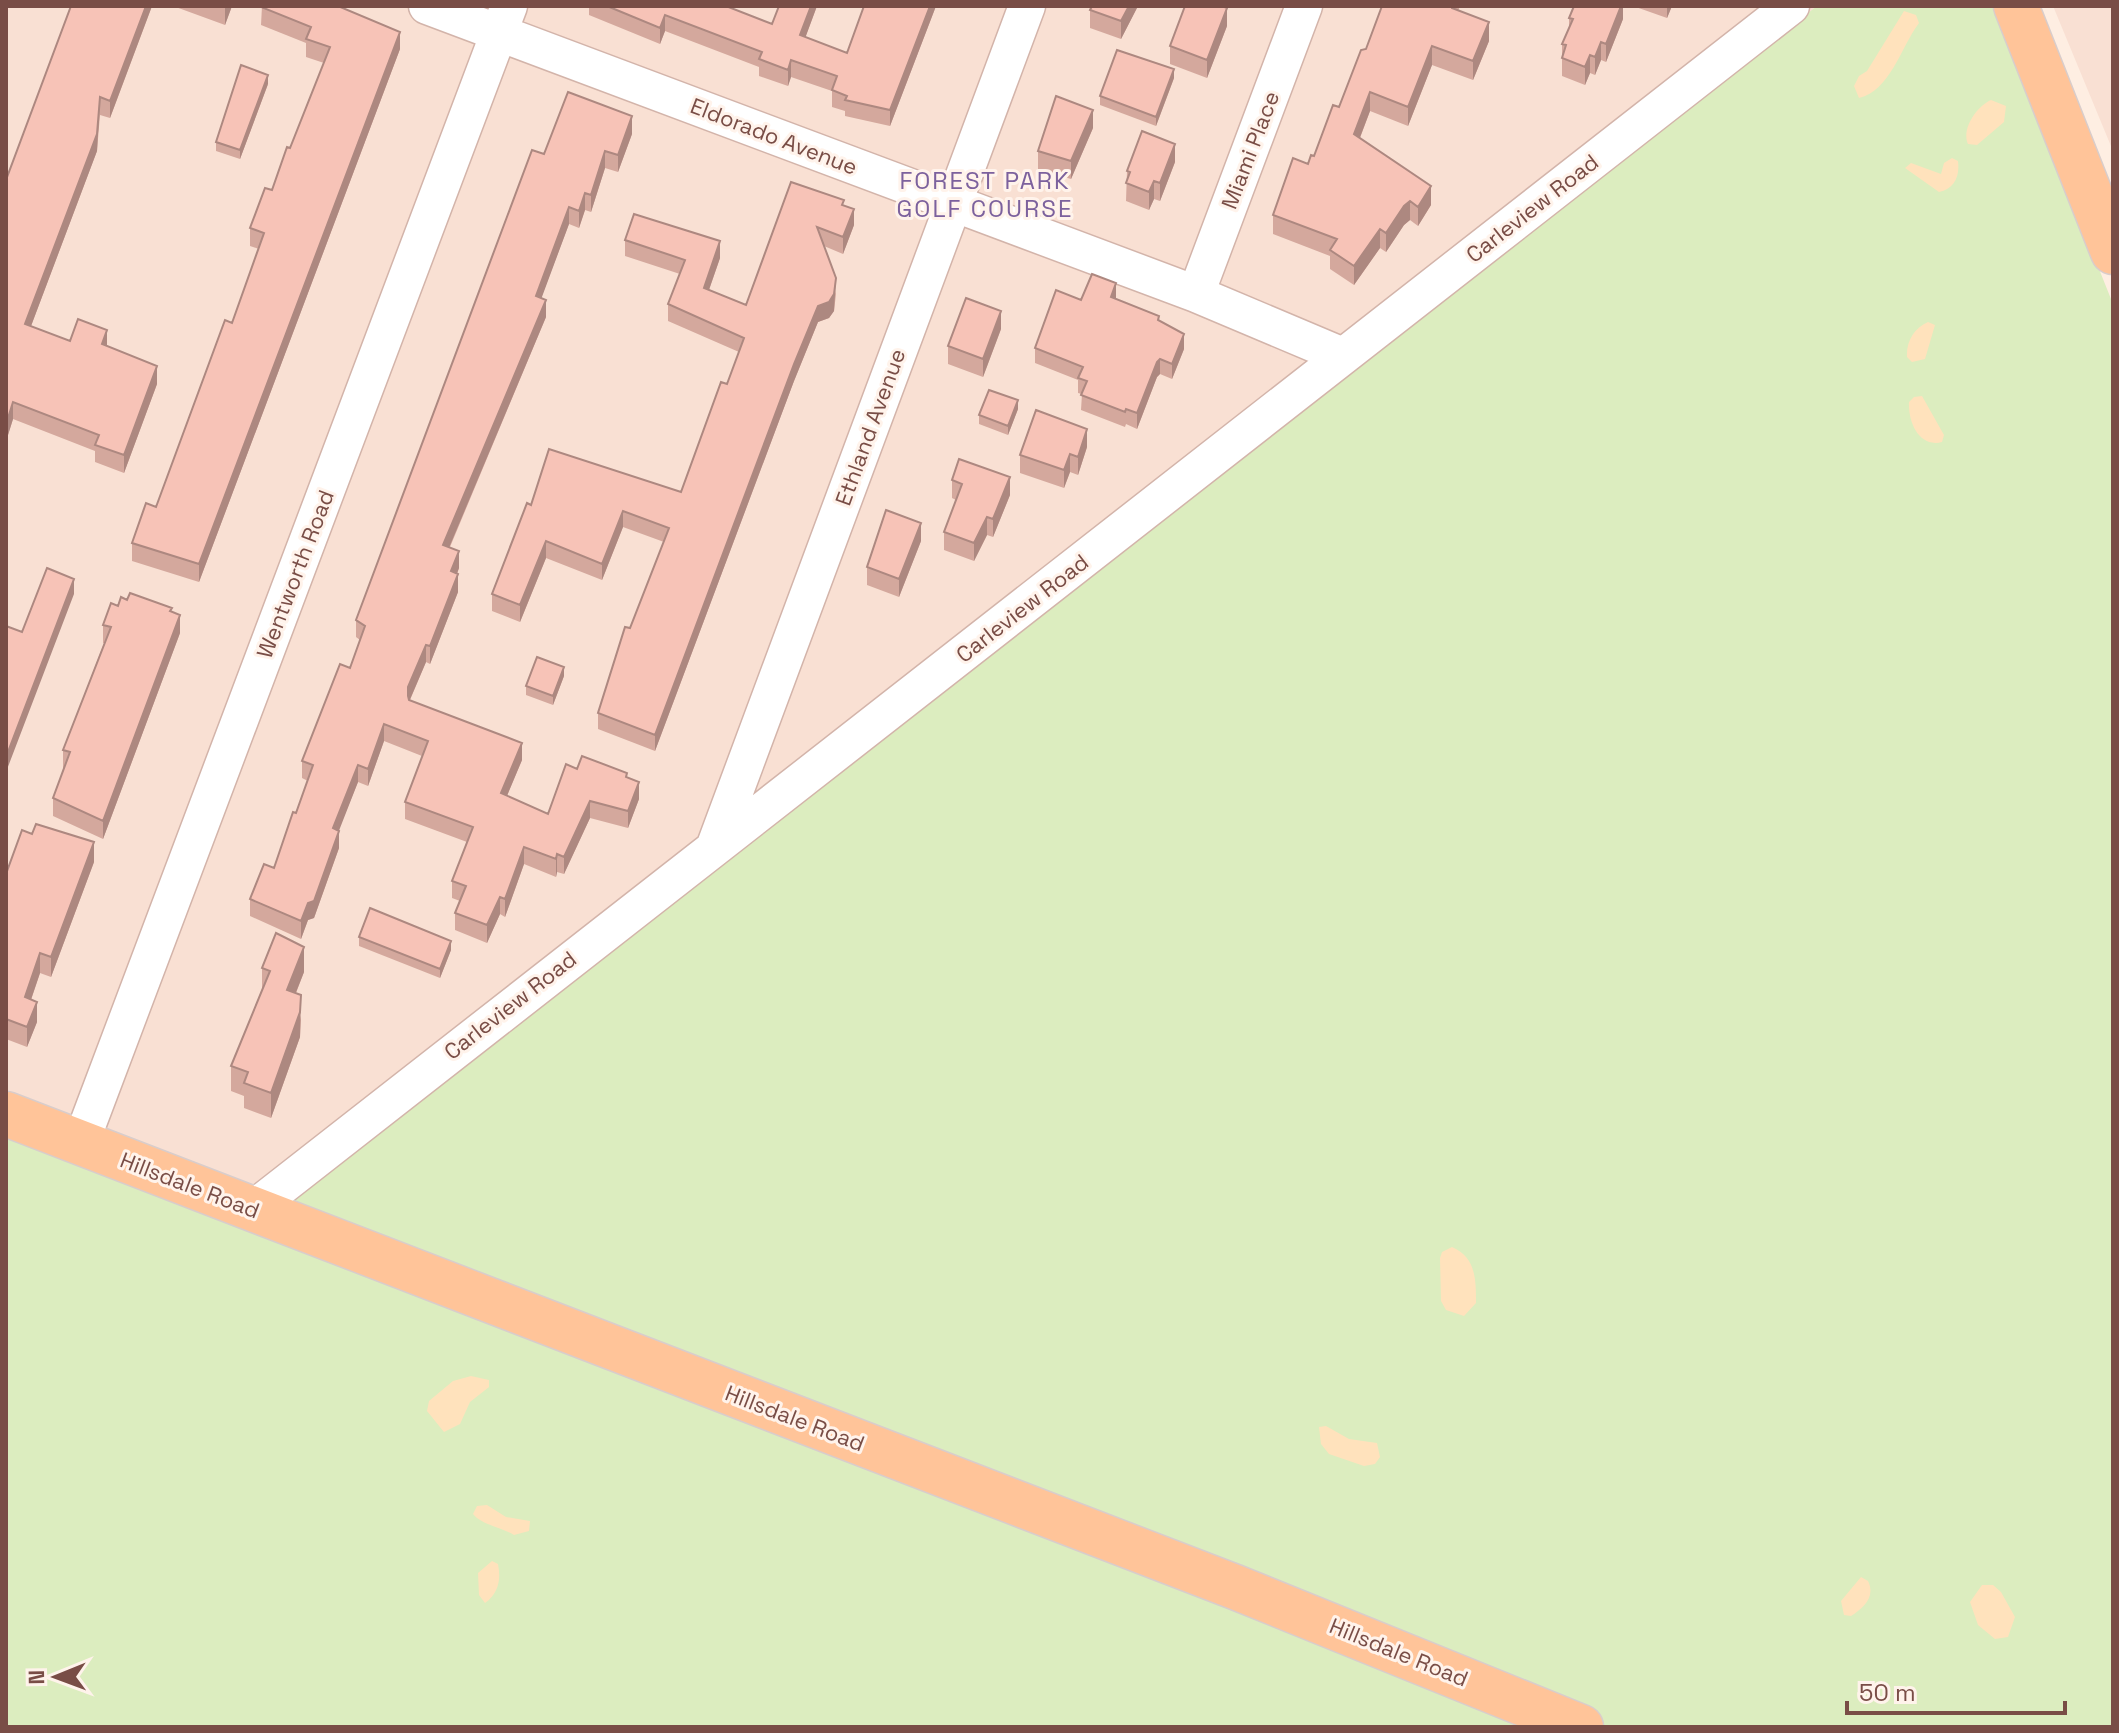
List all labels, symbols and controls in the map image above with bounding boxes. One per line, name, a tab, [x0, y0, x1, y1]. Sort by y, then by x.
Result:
street label: Miami Place	[1215, 87, 1285, 213]
street label: Eldorado Avenue	[687, 91, 861, 181]
street label: Carleview Road	[1460, 148, 1604, 268]
district label: FOREST PARK GOLF COURSE	[897, 165, 1073, 224]
street label: Ethland Avenue	[829, 345, 911, 509]
street label: Wentworth Road	[250, 486, 340, 662]
street label: Carleview Road	[950, 548, 1094, 668]
street label: Carleview Road	[438, 945, 582, 1065]
street label: Hillsdale Road	[116, 1146, 264, 1224]
street label: Hillsdale Road	[721, 1379, 869, 1457]
street label: Hillsdale Road	[1326, 1611, 1472, 1693]
north arrow	[16, 1637, 96, 1717]
scale bar	[1847, 1665, 2065, 1715]
text: N	[22, 1670, 50, 1685]
text: 50 m	[1859, 1677, 1916, 1708]

